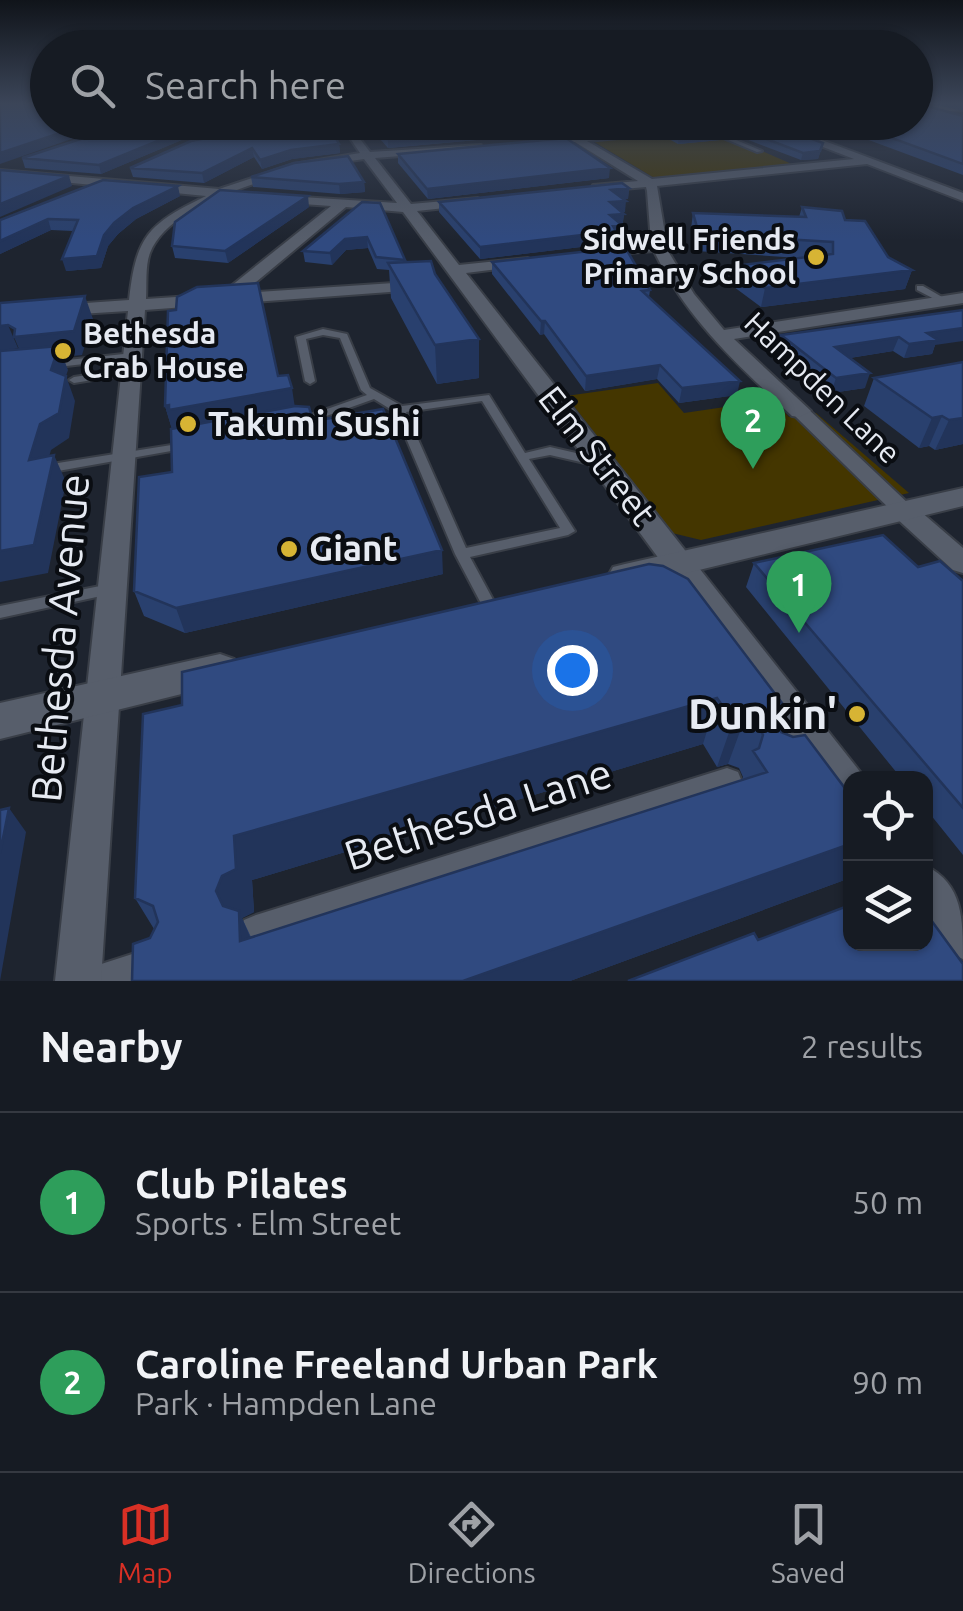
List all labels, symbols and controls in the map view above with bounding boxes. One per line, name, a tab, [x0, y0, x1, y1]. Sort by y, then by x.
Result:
search box	[30, 30, 933, 140]
icon: search	[65, 58, 120, 113]
text: Search here	[145, 64, 346, 106]
place label: Sidwell Friends Primary School	[583, 222, 796, 290]
marker: Sidwell Friends Primary School	[805, 246, 827, 268]
street label: Hampden Lane	[738, 305, 907, 470]
place label: Bethesda Crab House	[83, 316, 244, 384]
marker: Bethesda Crab House	[52, 340, 74, 362]
street label: Elm Street	[531, 378, 664, 533]
pin: 2	[720, 386, 786, 469]
place label: Takumi Sushi	[208, 403, 421, 443]
marker: Takumi Sushi	[177, 413, 199, 435]
street label: Bethesda Avenue	[22, 472, 97, 804]
place label: Giant	[309, 528, 398, 568]
marker: Giant	[278, 538, 300, 560]
pin: 1	[766, 550, 832, 633]
your location	[547, 645, 598, 696]
place label: Dunkin'	[688, 690, 837, 737]
marker: Dunkin'	[846, 703, 868, 725]
street label: Bethesda Lane	[339, 748, 617, 879]
map controls	[843, 771, 933, 951]
button: locate	[843, 771, 933, 861]
button: layers	[843, 861, 933, 951]
text: Nearby	[40, 1023, 183, 1070]
text: 2 results	[801, 1028, 923, 1064]
text: Club Pilates	[135, 1163, 348, 1205]
text: 1	[63, 1184, 82, 1220]
text: 50 m	[852, 1184, 923, 1220]
text: Sports · Elm Street	[135, 1205, 401, 1241]
text: Caroline Freeland Urban Park	[135, 1343, 658, 1385]
text: 2	[63, 1364, 82, 1400]
text: 90 m	[852, 1364, 923, 1400]
text: Park · Hampden Lane	[135, 1385, 437, 1421]
tab: Map	[118, 1497, 173, 1588]
tab: Directions	[408, 1497, 536, 1588]
tab: Saved	[771, 1497, 845, 1588]

